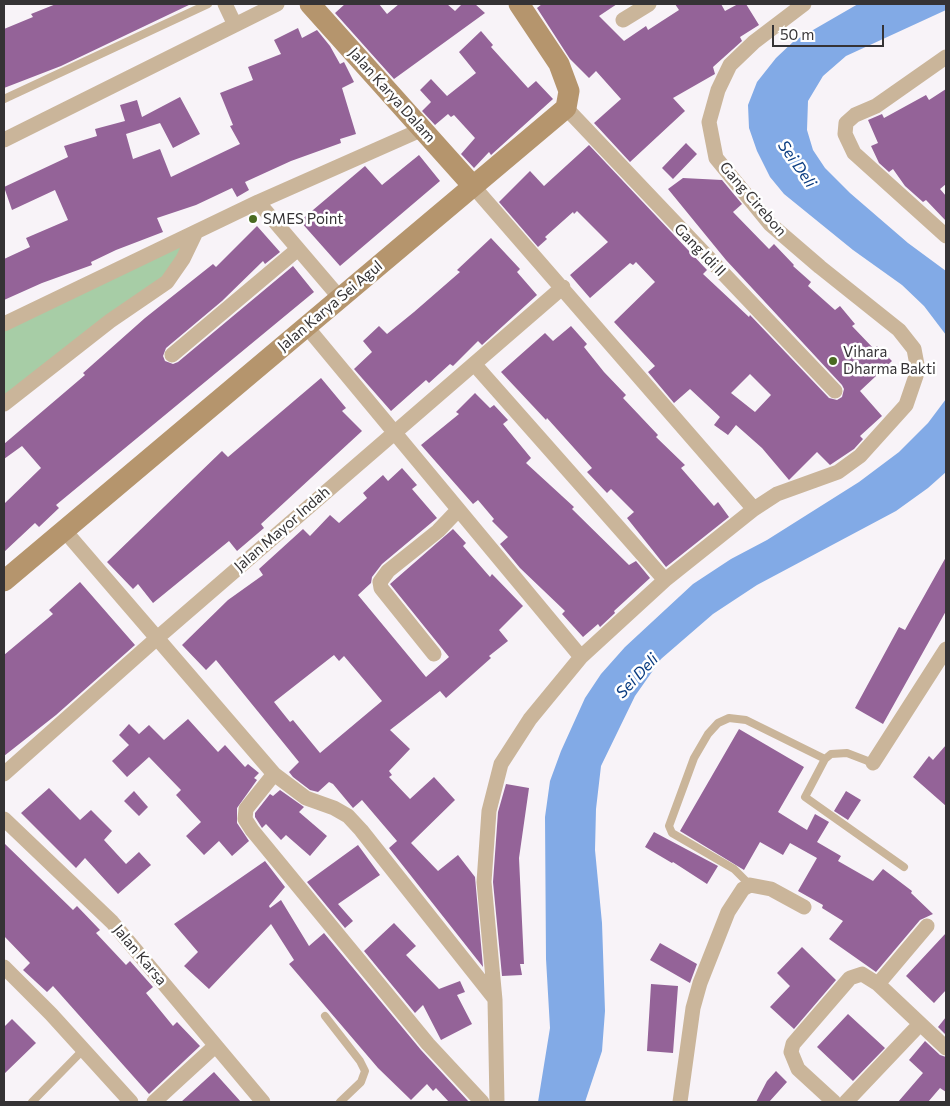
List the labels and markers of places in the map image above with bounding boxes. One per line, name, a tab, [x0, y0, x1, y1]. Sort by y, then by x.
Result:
place label: SMES Point	[263, 210, 343, 228]
marker: SMES Point	[247, 213, 259, 225]
place label: Vihara Dharma Bakti	[843, 343, 936, 378]
marker: Vihara Dharma Bakti	[827, 355, 839, 367]

